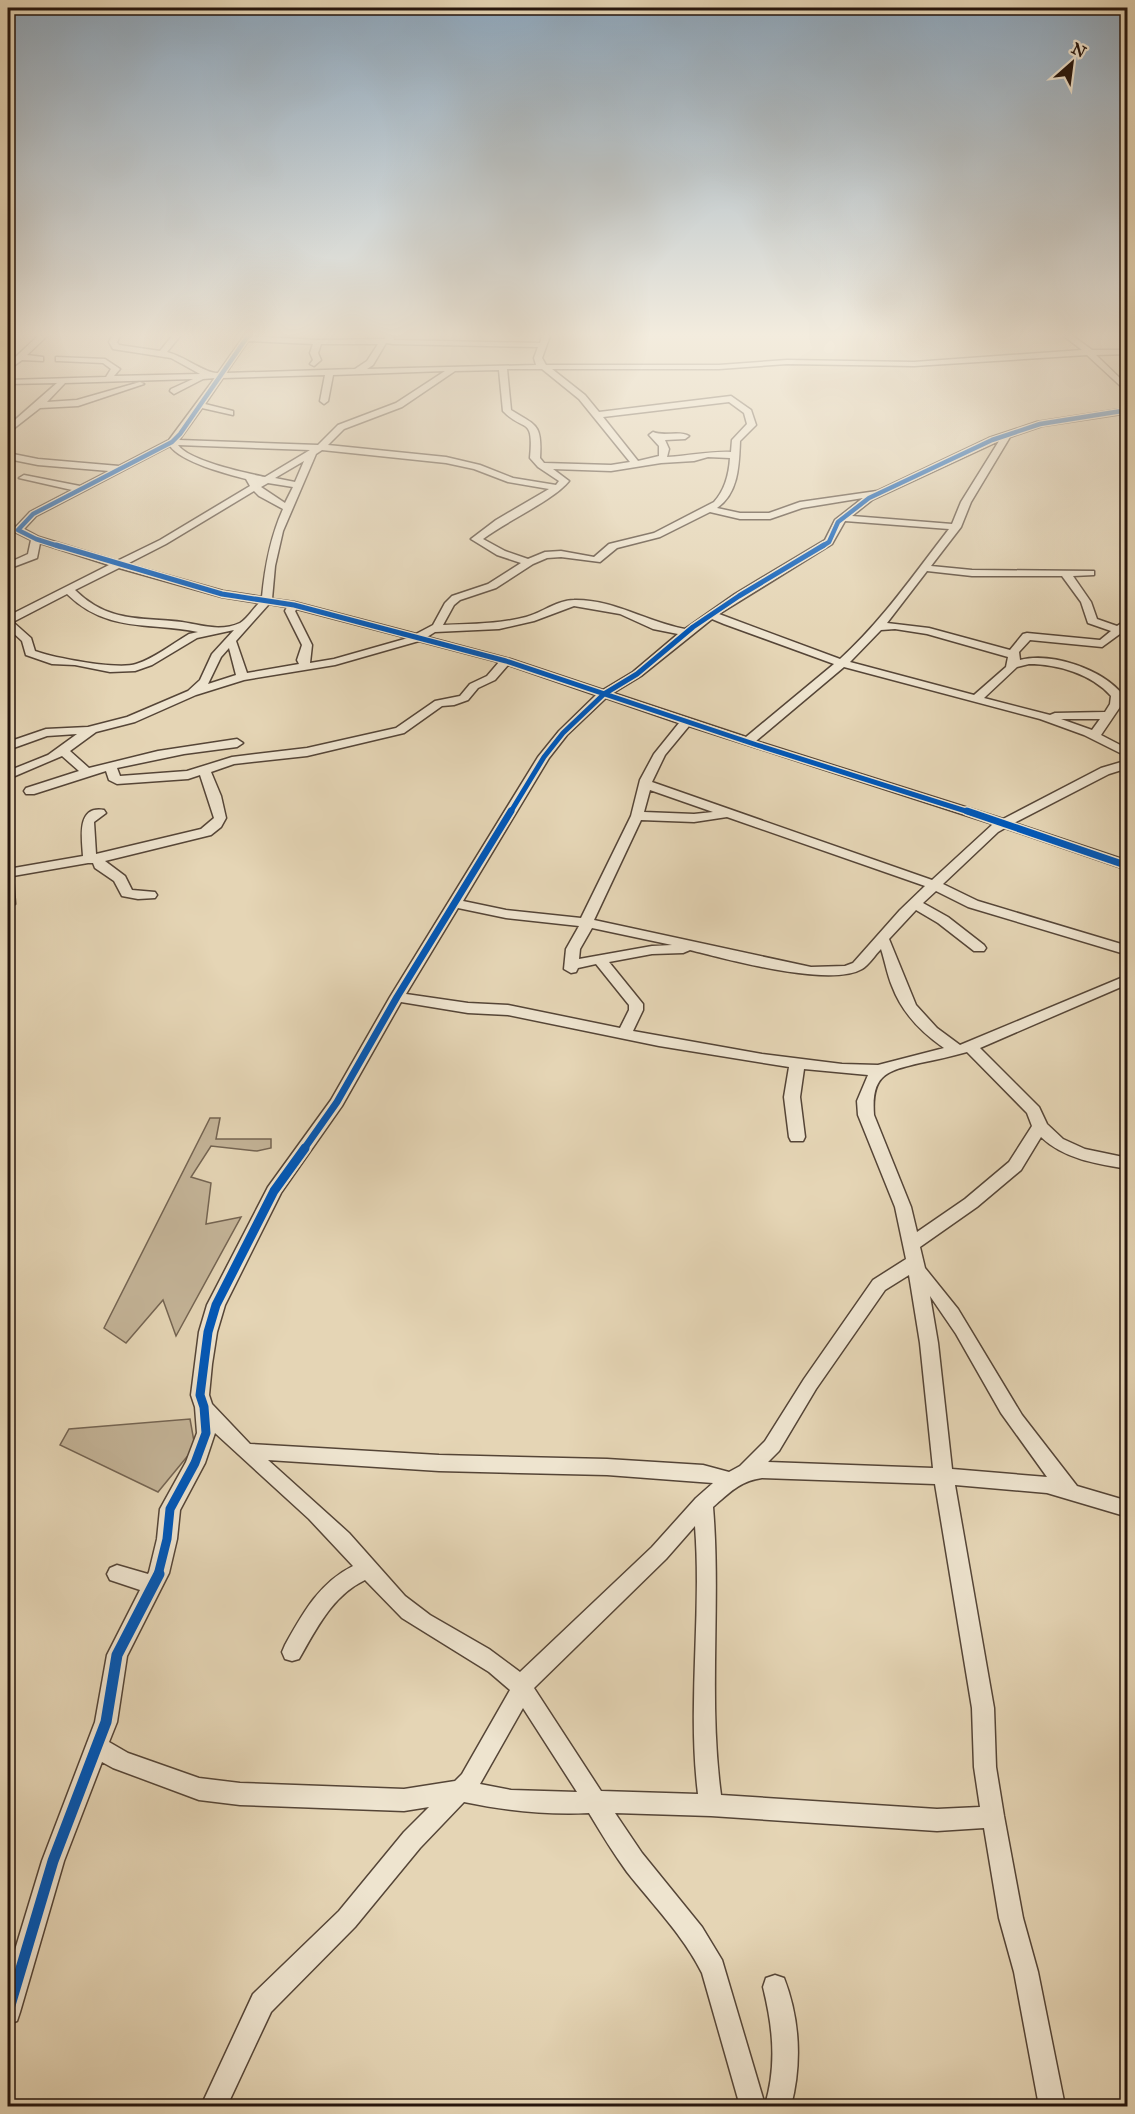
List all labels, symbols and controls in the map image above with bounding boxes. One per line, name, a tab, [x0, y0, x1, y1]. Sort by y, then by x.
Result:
north arrow	[1042, 33, 1102, 93]
text: N	[1068, 39, 1090, 62]

